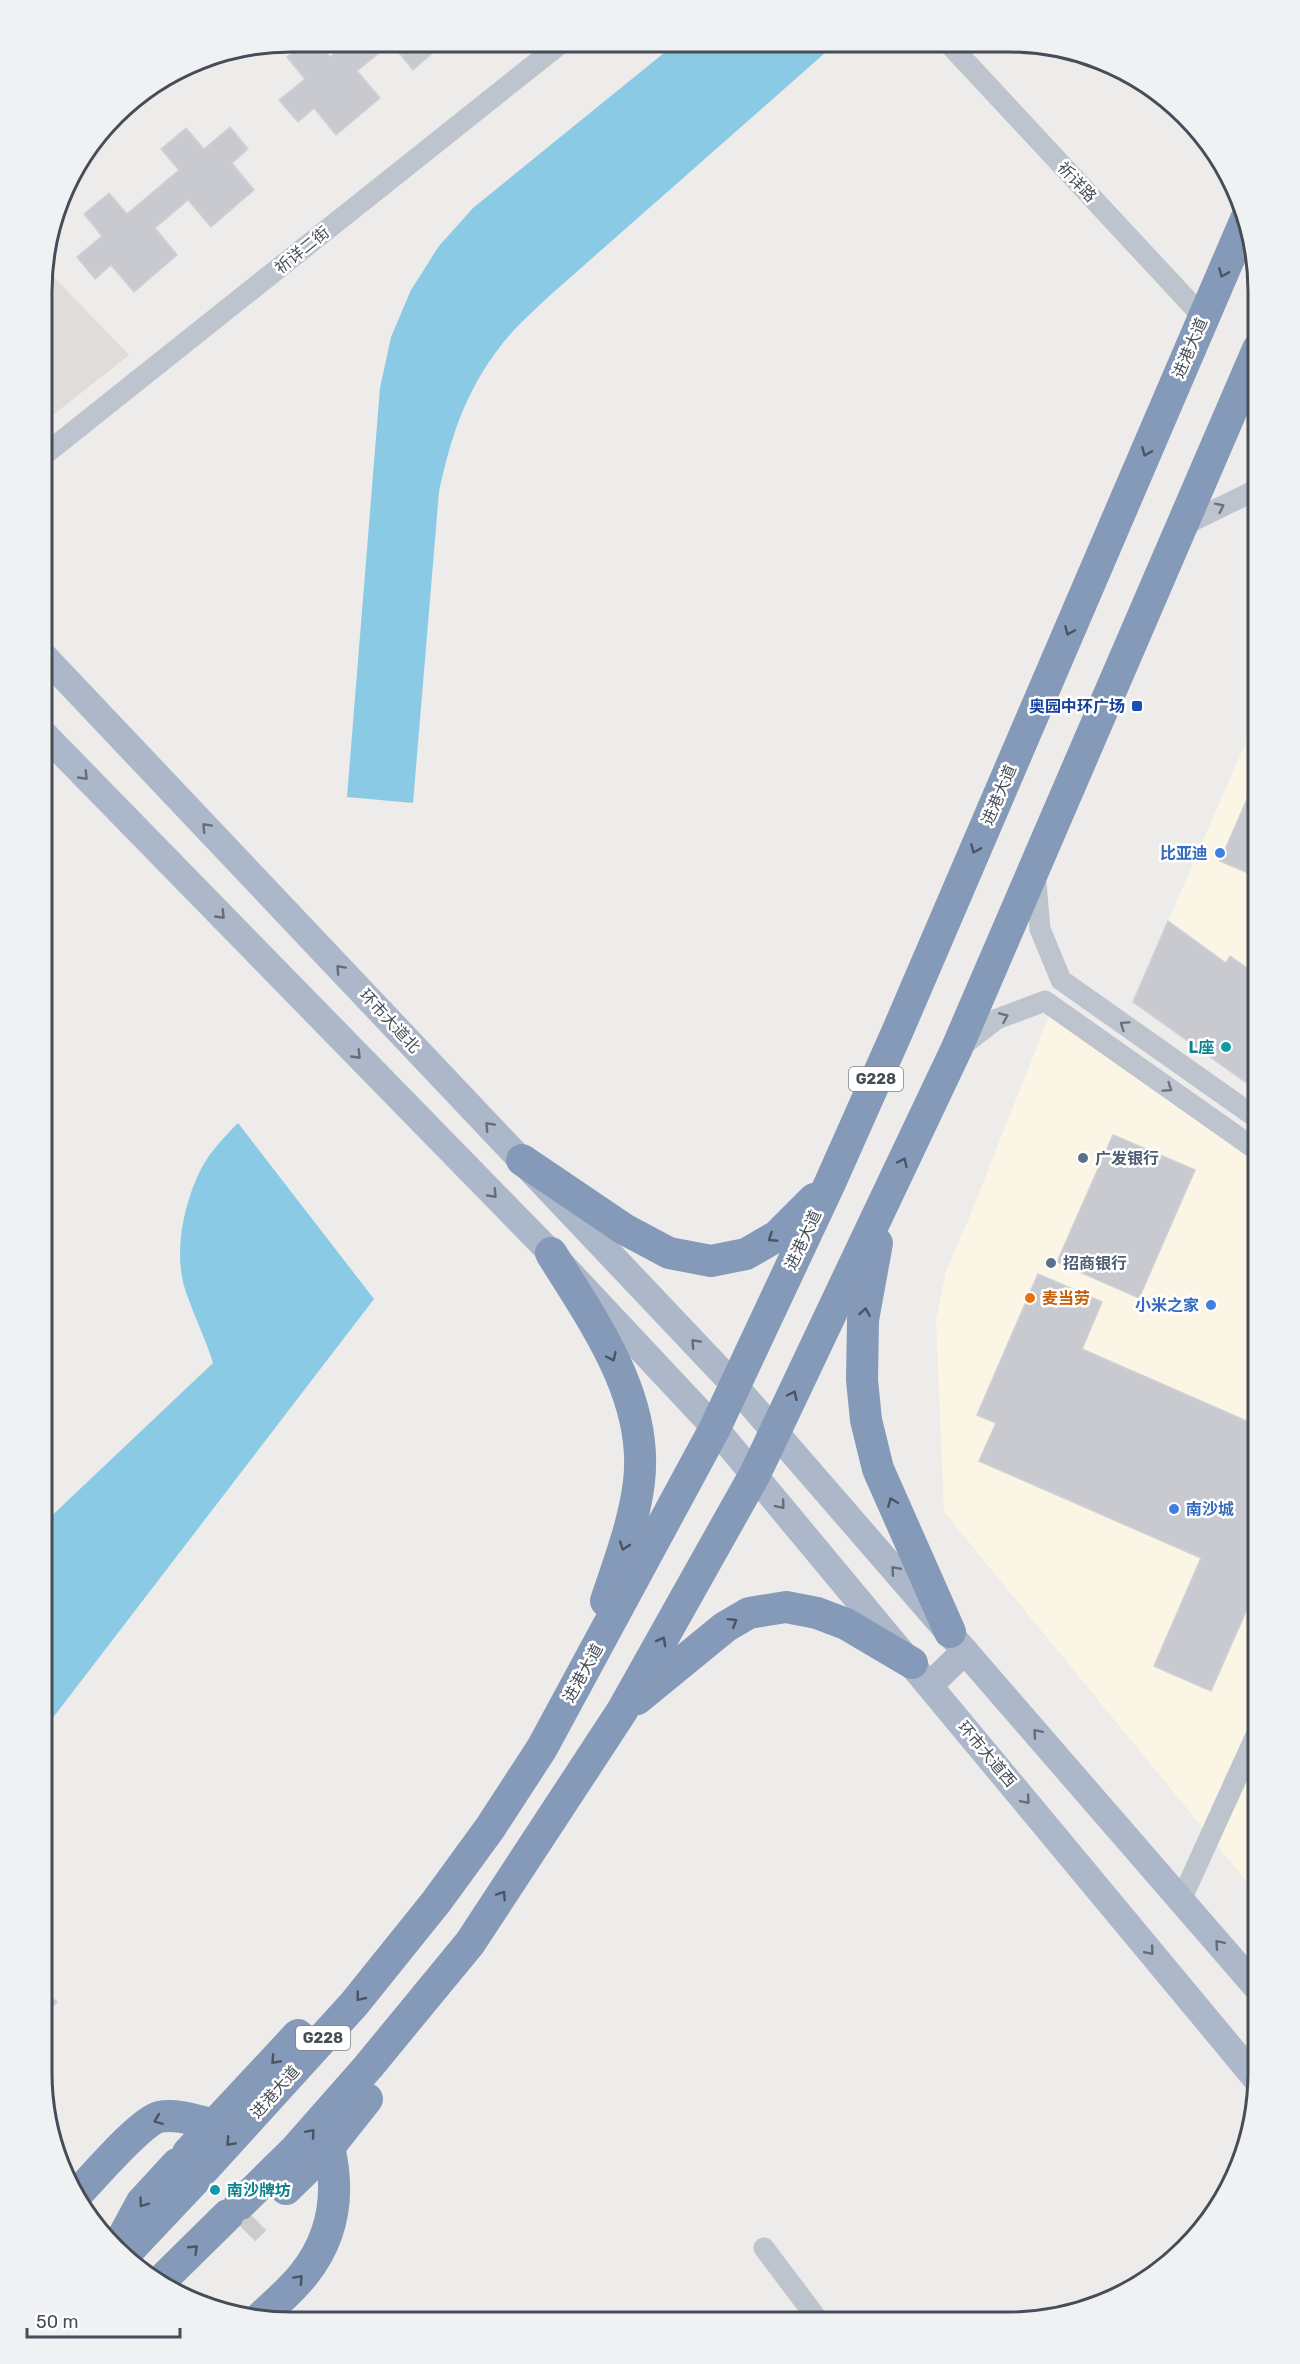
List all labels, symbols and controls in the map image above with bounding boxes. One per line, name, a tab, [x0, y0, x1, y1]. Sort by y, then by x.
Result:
street label: 祈详路	[1054, 158, 1100, 206]
street label: 祈详二街	[271, 222, 333, 278]
one-way arrow	[1218, 266, 1230, 277]
street label: 进港大道	[1169, 315, 1211, 381]
one-way arrow	[1141, 446, 1153, 457]
one-way arrow	[1213, 502, 1224, 514]
one-way arrow	[1064, 625, 1076, 636]
place label: 奥园中环广场	[1029, 697, 1125, 716]
marker: 奥园中环广场	[1130, 699, 1144, 713]
street label: 进港大道	[978, 762, 1020, 828]
one-way arrow	[77, 768, 88, 779]
one-way arrow	[202, 824, 213, 834]
one-way arrow	[971, 842, 983, 853]
place label: 比亚迪	[1160, 844, 1208, 863]
marker: 比亚迪	[1213, 846, 1227, 860]
one-way arrow	[213, 908, 224, 919]
one-way arrow	[336, 965, 347, 975]
street label: 环市大道北	[356, 985, 424, 1057]
one-way arrow	[998, 1012, 1009, 1024]
one-way arrow	[1120, 1021, 1131, 1032]
place label: L座	[1188, 1038, 1214, 1057]
marker: L座	[1219, 1040, 1233, 1054]
one-way arrow	[350, 1048, 361, 1058]
road number: G228	[849, 1067, 903, 1091]
one-way arrow	[1162, 1081, 1173, 1092]
one-way arrow	[485, 1122, 496, 1132]
place label: 广发银行	[1095, 1149, 1159, 1168]
marker: 广发银行	[1076, 1151, 1090, 1165]
one-way arrow	[896, 1157, 908, 1168]
one-way arrow	[486, 1187, 497, 1198]
street label: 进港大道	[781, 1207, 825, 1273]
one-way arrow	[768, 1231, 779, 1242]
place label: 招商银行	[1063, 1254, 1127, 1273]
marker: 招商银行	[1044, 1256, 1058, 1270]
place label: 麦当劳	[1042, 1289, 1090, 1308]
marker: 麦当劳	[1023, 1291, 1037, 1305]
place label: 小米之家	[1135, 1296, 1199, 1315]
marker: 小米之家	[1204, 1298, 1218, 1312]
one-way arrow	[858, 1307, 871, 1317]
one-way arrow	[691, 1340, 702, 1350]
one-way arrow	[605, 1351, 617, 1362]
one-way arrow	[786, 1391, 798, 1402]
one-way arrow	[773, 1498, 784, 1509]
one-way arrow	[887, 1498, 899, 1509]
place label: 南沙城	[1186, 1500, 1234, 1519]
marker: 南沙城	[1167, 1502, 1181, 1516]
one-way arrow	[619, 1540, 631, 1551]
one-way arrow	[892, 1565, 903, 1576]
one-way arrow	[727, 1619, 738, 1630]
one-way arrow	[655, 1637, 666, 1647]
street label: 进港大道	[559, 1640, 607, 1706]
street label: 环市大道西	[954, 1717, 1020, 1791]
one-way arrow	[1033, 1729, 1044, 1740]
one-way arrow	[1018, 1793, 1029, 1804]
one-way arrow	[495, 1890, 506, 1901]
one-way arrow	[1215, 1940, 1226, 1951]
one-way arrow	[1143, 1944, 1154, 1955]
one-way arrow	[356, 1990, 367, 2001]
road number: G228	[296, 2026, 350, 2050]
one-way arrow	[271, 2053, 282, 2064]
street label: 进港大道	[247, 2062, 303, 2122]
one-way arrow	[153, 2113, 164, 2126]
one-way arrow	[304, 2129, 315, 2140]
one-way arrow	[226, 2135, 237, 2146]
place label: 南沙牌坊	[227, 2181, 291, 2200]
marker: 南沙牌坊	[208, 2183, 222, 2197]
one-way arrow	[139, 2196, 150, 2207]
one-way arrow	[187, 2245, 198, 2256]
one-way arrow	[292, 2275, 303, 2285]
scale bar	[27, 2301, 180, 2339]
text: 50 m	[36, 2311, 79, 2333]

